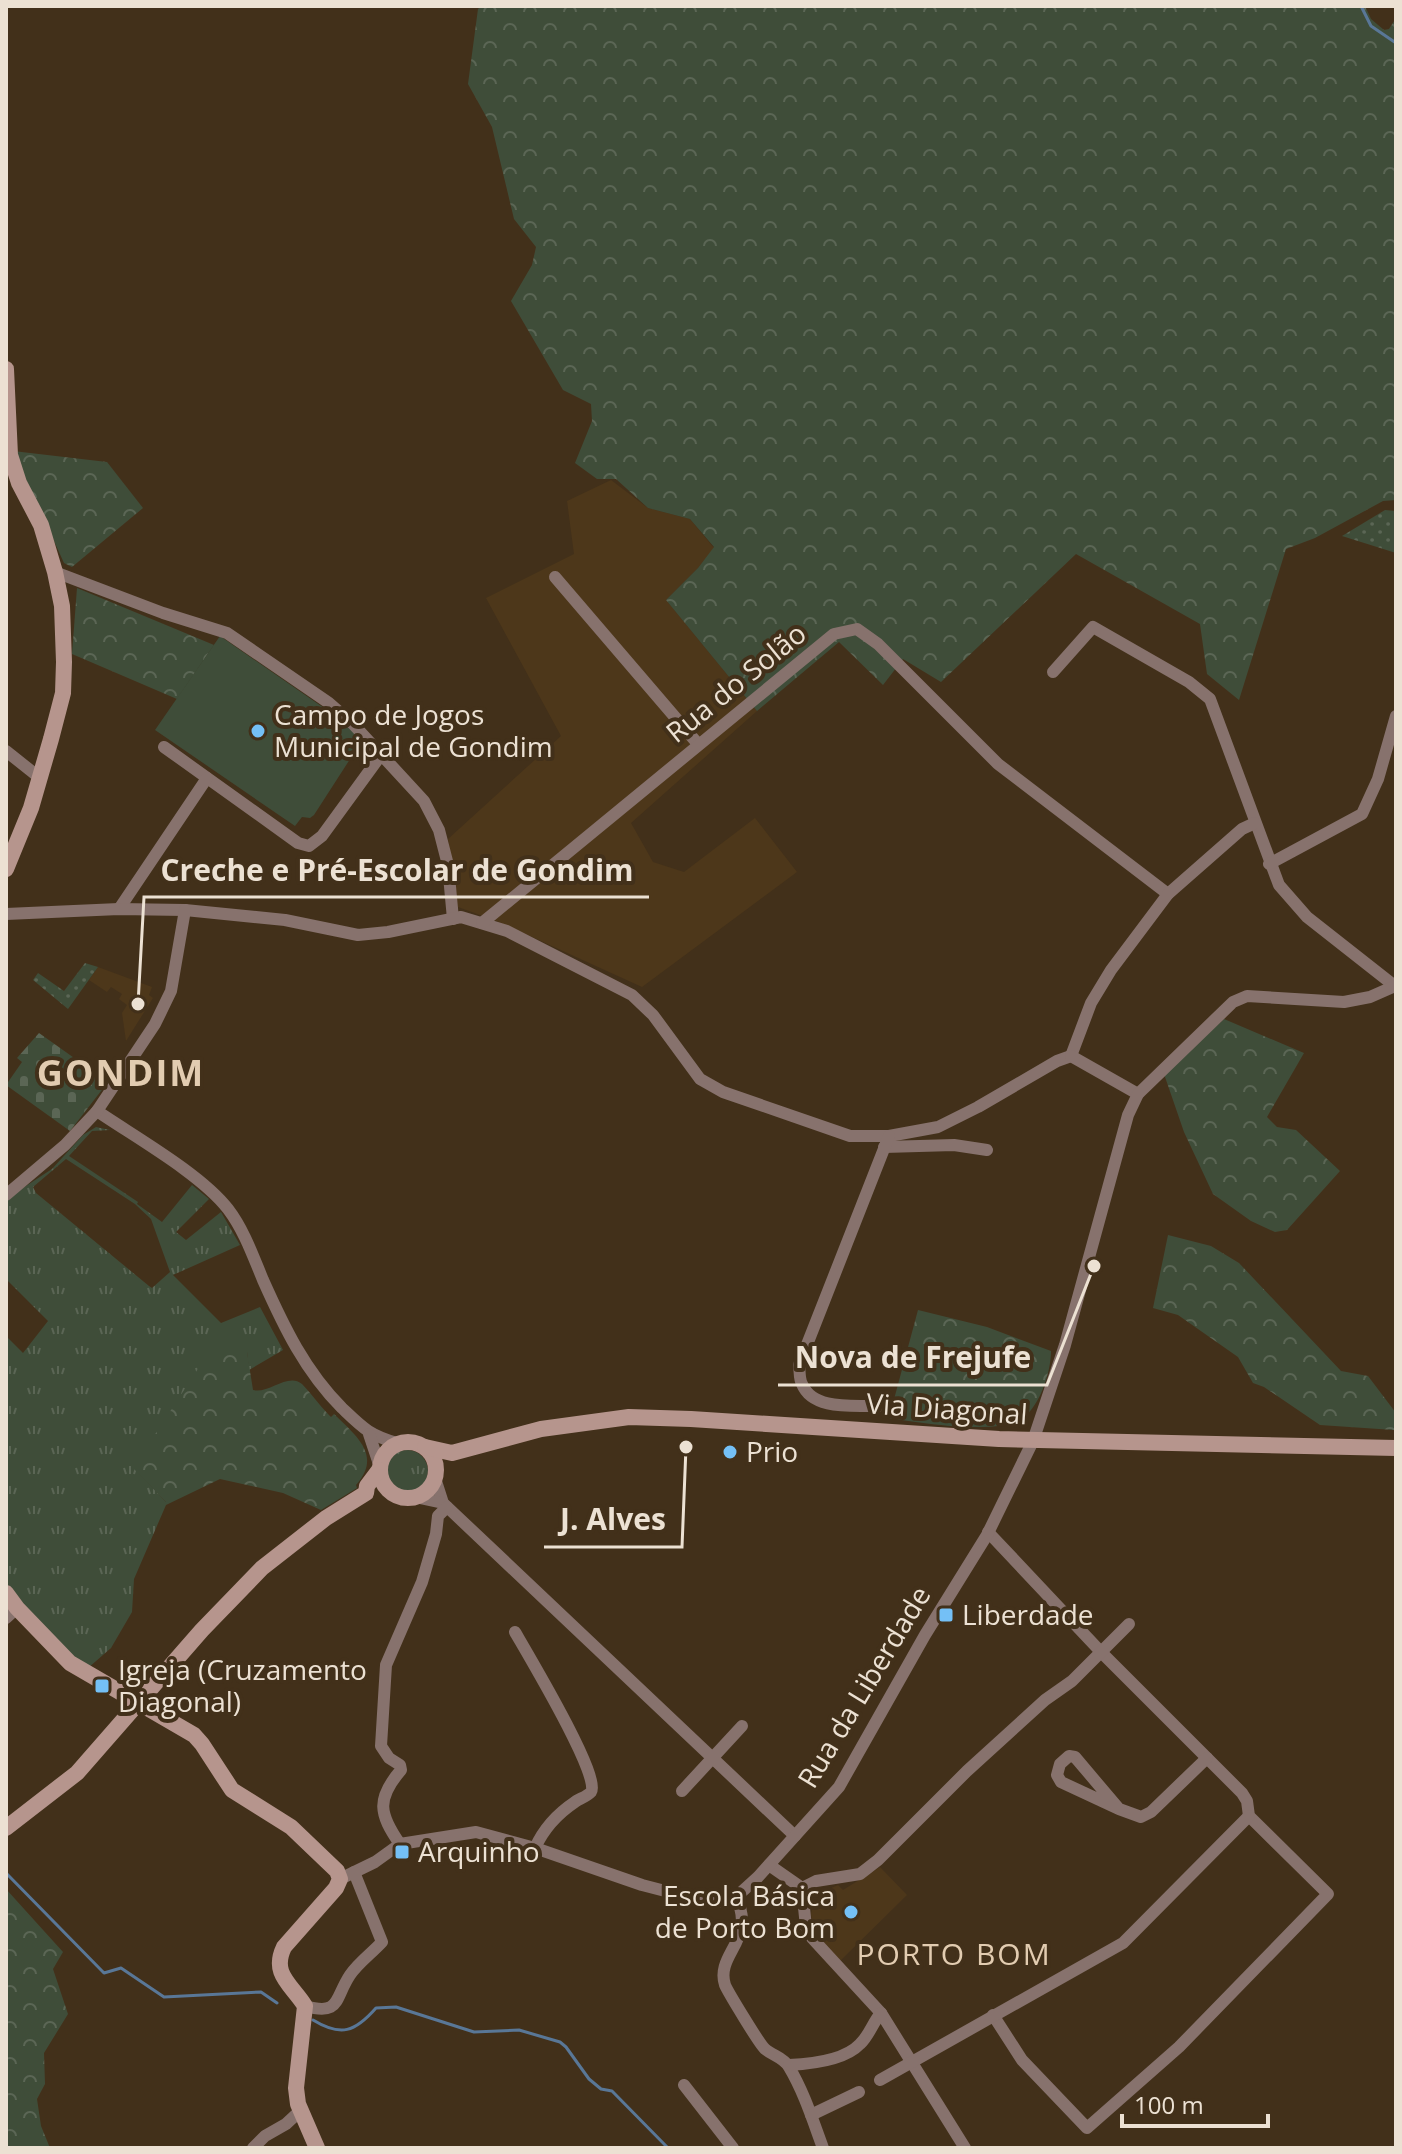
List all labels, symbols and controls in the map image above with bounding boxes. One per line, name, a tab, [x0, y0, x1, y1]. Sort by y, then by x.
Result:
street label: Rua do Solão	[657, 614, 813, 751]
place label: Campo de Jogos Municipal de Gondim	[274, 695, 553, 765]
marker: Campo de Jogos Municipal de Gondim	[249, 722, 267, 740]
callout: Creche e Pré-Escolar de Gondim	[144, 843, 649, 897]
text: Creche e Pré-Escolar de Gondim	[161, 849, 634, 890]
district label: GONDIM	[37, 1048, 205, 1097]
callout: Nova de Frejufe	[778, 1331, 1047, 1385]
text: Nova de Frejufe	[795, 1336, 1031, 1377]
street label: Via Diagonal	[865, 1383, 1029, 1433]
place label: Prio	[746, 1432, 798, 1470]
marker: Prio	[721, 1443, 739, 1461]
callout: J. Alves	[544, 1493, 682, 1547]
text: J. Alves	[557, 1498, 666, 1539]
street label: Rua da Liberdade	[788, 1579, 938, 1794]
place label: Liberdade	[962, 1595, 1094, 1633]
marker: Liberdade	[937, 1606, 955, 1624]
place label: Igreja (Cruzamento Diagonal)	[118, 1650, 367, 1720]
marker: Igreja (Cruzamento Diagonal)	[93, 1677, 111, 1695]
place label: Arquinho	[418, 1832, 540, 1870]
marker: Arquinho	[393, 1843, 411, 1861]
place label: Escola Básica de Porto Bom	[655, 1876, 835, 1946]
marker: Escola Básica de Porto Bom	[842, 1903, 860, 1921]
district label: PORTO BOM	[856, 1933, 1052, 1974]
scale bar	[1122, 2078, 1268, 2128]
text: 100 m	[1134, 2088, 1204, 2121]

